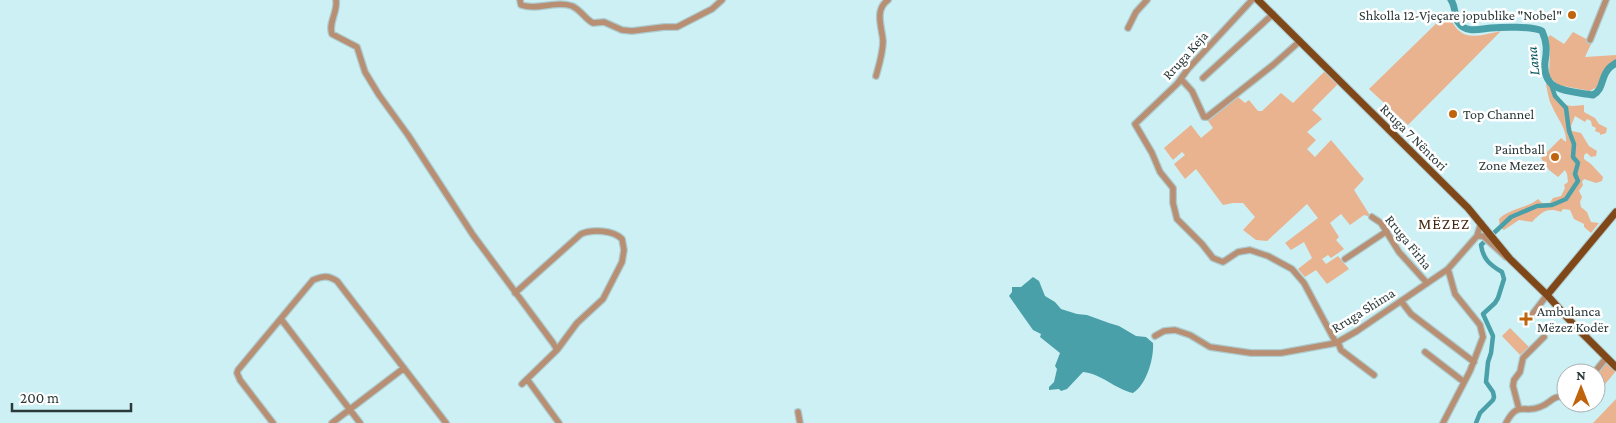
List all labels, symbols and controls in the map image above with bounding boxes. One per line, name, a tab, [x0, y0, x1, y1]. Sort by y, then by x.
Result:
place label: Shkolla 12-Vjeçare jopublike "Nobel"	[1359, 7, 1562, 24]
marker: Shkolla 12-Vjeçare jopublike "Nobel"	[1566, 9, 1578, 21]
street label: Rruga Keja	[1159, 27, 1212, 83]
water label: Lana	[1524, 46, 1542, 76]
street label: Rruga 7 Nëntori	[1377, 100, 1451, 174]
place label: Top Channel	[1463, 106, 1534, 122]
marker: Top Channel	[1447, 108, 1459, 120]
place label: Paintball Zone Mezez	[1479, 141, 1545, 173]
marker: Paintball Zone Mezez	[1549, 151, 1561, 163]
street label: Rruga Firha	[1382, 212, 1436, 273]
district label: MËZEZ	[1418, 215, 1470, 232]
street label: Rruga Shima	[1328, 284, 1398, 336]
place label: Ambulanca Mëzez Kodër	[1537, 303, 1609, 335]
marker: Ambulanca Mëzez Kodër	[1519, 312, 1533, 326]
north arrow	[1556, 363, 1606, 413]
text: N	[1576, 367, 1586, 383]
scale bar	[12, 380, 131, 412]
text: 200 m	[20, 390, 59, 406]

